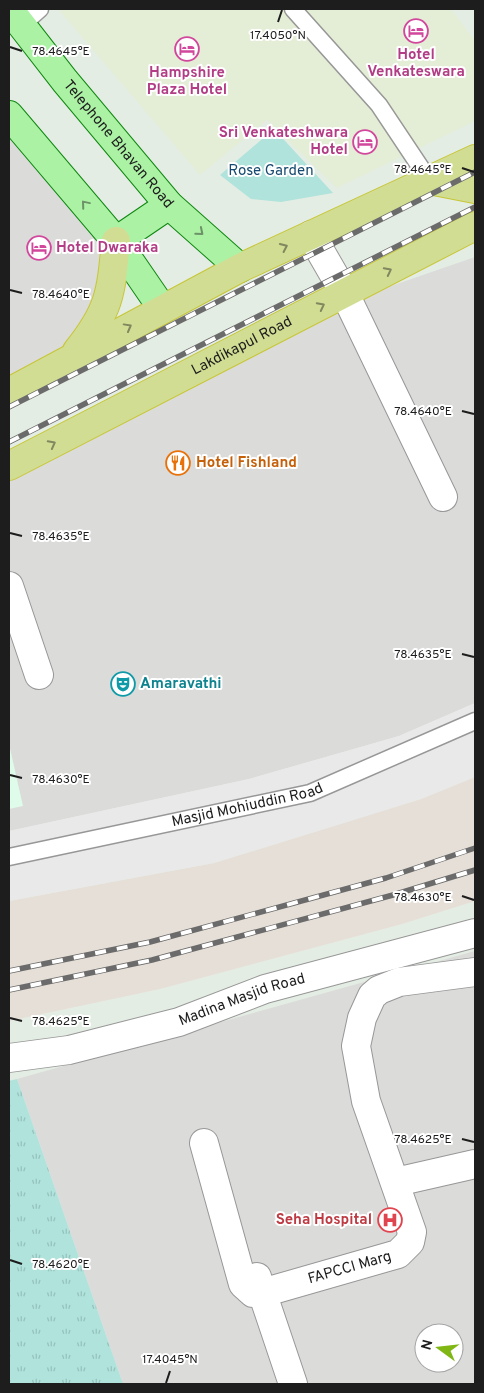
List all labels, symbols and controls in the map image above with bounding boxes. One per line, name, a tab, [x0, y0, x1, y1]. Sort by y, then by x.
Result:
hotel icon: Hotel Venkateswara	[403, 18, 429, 44]
text: 17.4050°N	[250, 28, 306, 44]
hotel icon: Hampshire Plaza Hotel	[174, 36, 200, 62]
text: 78.4645°E	[32, 44, 90, 60]
place label: Hotel Venkateswara	[367, 46, 465, 82]
place label: Hampshire Plaza Hotel	[147, 64, 227, 100]
street label: Telephone Bhavan Road	[59, 76, 177, 213]
place label: Sri Venkateshwara Hotel	[219, 124, 348, 160]
hotel icon: Sri Venkateshwara Hotel	[352, 129, 378, 155]
park label: Rose Garden	[228, 162, 314, 181]
text: 78.4645°E	[394, 162, 452, 178]
one-way arrow	[82, 201, 91, 210]
one-way arrow	[194, 226, 203, 235]
hotel icon: Hotel Dwaraka	[26, 235, 52, 261]
place label: Hotel Dwaraka	[56, 239, 158, 258]
one-way arrow	[279, 243, 288, 254]
one-way arrow	[383, 267, 392, 277]
text: 78.4640°E	[32, 287, 90, 303]
one-way arrow	[316, 302, 325, 312]
street label: Lakdikapul Road	[188, 312, 296, 380]
one-way arrow	[123, 323, 132, 333]
text: 78.4640°E	[394, 404, 452, 420]
one-way arrow	[47, 440, 56, 450]
restaurant icon: Hotel Fishland	[165, 450, 191, 476]
place label: Hotel Fishland	[196, 454, 297, 473]
text: 78.4635°E	[32, 529, 90, 545]
text: 78.4635°E	[394, 647, 452, 663]
theatre icon: Amaravathi	[110, 671, 136, 697]
place label: Amaravathi	[140, 675, 222, 694]
text: 78.4630°E	[32, 772, 90, 788]
street label: Masjid Mohiuddin Road	[170, 779, 326, 832]
text: 78.4630°E	[394, 890, 452, 906]
street label: Madina Masjid Road	[176, 969, 307, 1031]
text: 78.4625°E	[32, 1014, 90, 1030]
text: 78.4625°E	[394, 1132, 452, 1148]
hospital icon: Seha Hospital	[377, 1207, 403, 1233]
place label: Seha Hospital	[276, 1211, 372, 1230]
street label: FAPCCI Marg	[306, 1247, 394, 1289]
text: 78.4620°E	[32, 1257, 90, 1273]
north arrow	[414, 1323, 464, 1373]
text: N	[418, 1338, 437, 1352]
text: 17.4045°N	[142, 1352, 198, 1368]

